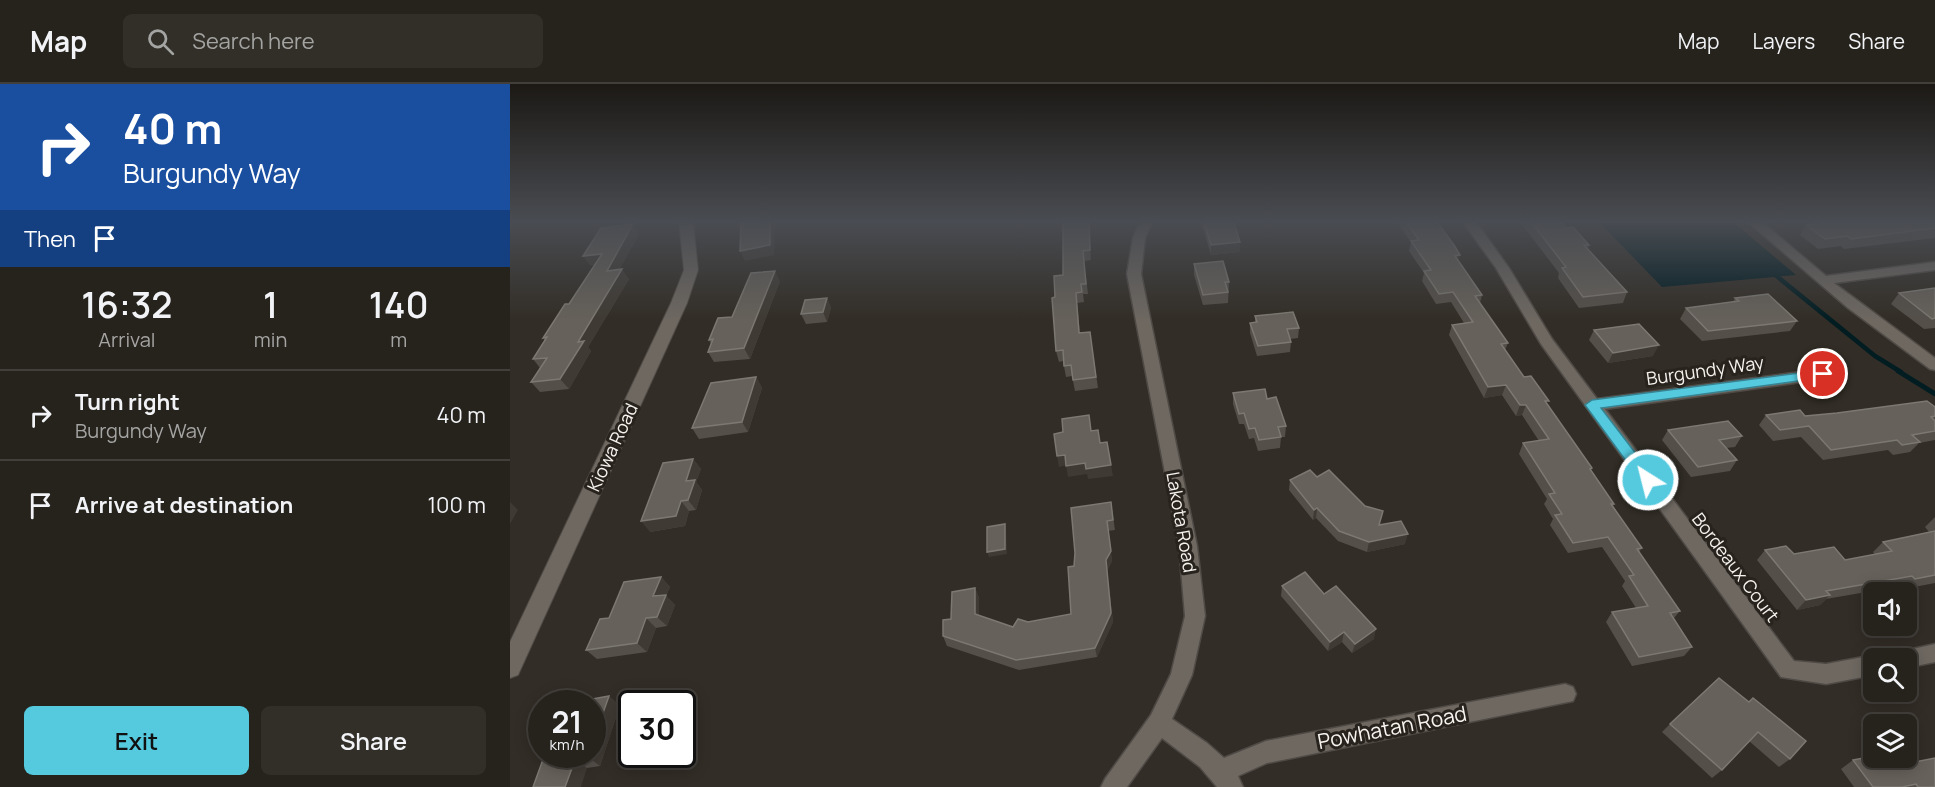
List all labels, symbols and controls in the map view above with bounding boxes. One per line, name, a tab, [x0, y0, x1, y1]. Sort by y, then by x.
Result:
search box	[123, 14, 543, 68]
text: Map	[30, 22, 87, 60]
icon: search	[144, 25, 177, 58]
text: Search here	[192, 26, 315, 56]
text: Map	[1678, 27, 1719, 55]
text: Layers	[1752, 27, 1815, 55]
text: Share	[1848, 27, 1905, 55]
text: 40 m	[123, 99, 222, 157]
icon: right	[24, 108, 102, 186]
text: Burgundy Way	[123, 154, 301, 191]
icon: arrive	[88, 222, 121, 255]
text: Then	[24, 224, 76, 254]
text: 16:32	[81, 280, 172, 329]
text: 1	[263, 280, 278, 329]
text: 140	[369, 280, 429, 329]
text: Arrival	[98, 326, 155, 353]
text: min	[254, 326, 287, 353]
text: m	[390, 326, 407, 353]
pin	[1797, 348, 1848, 399]
street label: Burgundy Way	[1645, 350, 1766, 390]
icon: arrive	[1806, 357, 1839, 390]
text: Turn right	[75, 387, 180, 417]
icon: right	[24, 399, 57, 432]
street label: Kiowa Road	[581, 399, 643, 495]
text: 40 m	[437, 400, 486, 430]
text: Burgundy Way	[75, 417, 207, 444]
position arrow	[1616, 448, 1680, 512]
street label: Lakota Road	[1161, 470, 1203, 574]
icon: arrive	[24, 489, 57, 522]
text: Arrive at destination	[75, 490, 293, 520]
text: 100 m	[428, 490, 486, 520]
street label: Bordeaux Court	[1687, 508, 1785, 626]
map controls	[1863, 582, 1917, 768]
button: sound	[1863, 582, 1917, 636]
button: search	[1863, 648, 1917, 702]
speed limit sign: 30	[618, 690, 696, 768]
street label: Powhatan Road	[1315, 699, 1469, 755]
text: 21	[551, 701, 583, 742]
button: Exit	[24, 706, 249, 775]
button: Share	[261, 706, 486, 775]
button: layers	[1863, 714, 1917, 768]
text: km/h	[550, 734, 584, 755]

